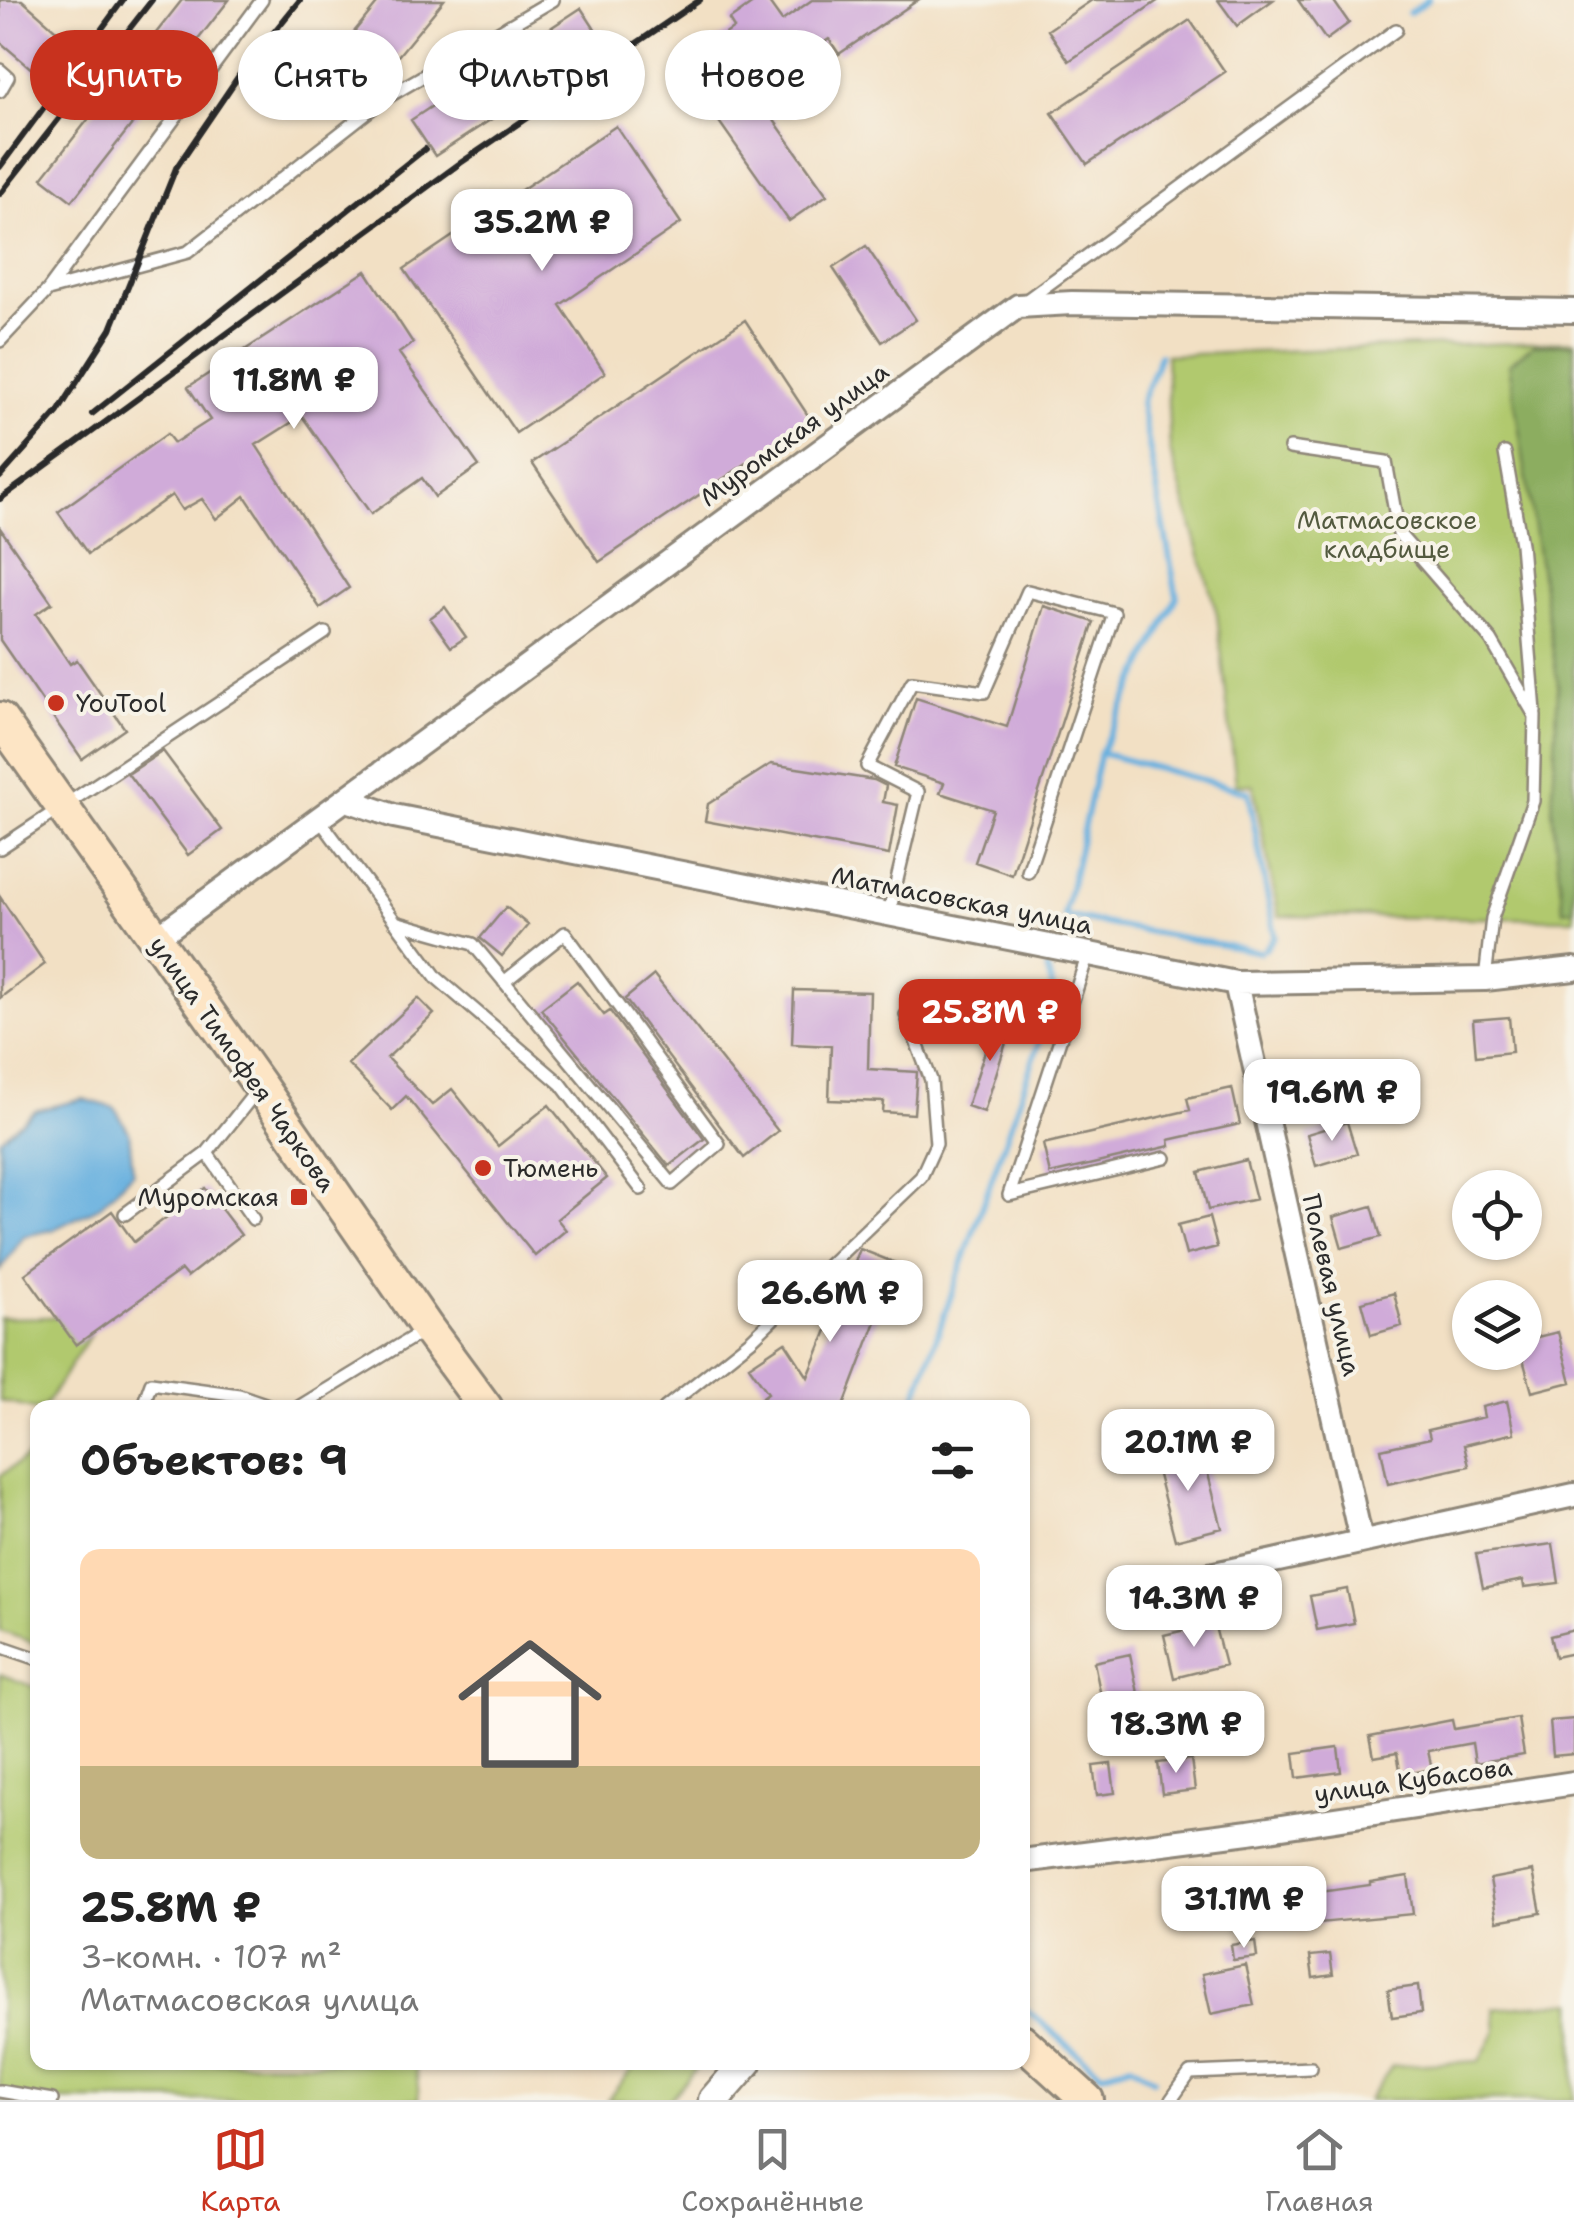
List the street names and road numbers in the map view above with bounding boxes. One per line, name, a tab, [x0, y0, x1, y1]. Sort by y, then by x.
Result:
street label: Муромская улица	[693, 354, 896, 514]
street label: Матмасовская улица	[829, 858, 1096, 942]
street label: улица Тимофея Чаркова	[142, 929, 345, 1199]
street label: Полевая улица	[1295, 1191, 1370, 1380]
street label: улица Кубасова	[1312, 1749, 1515, 1811]

